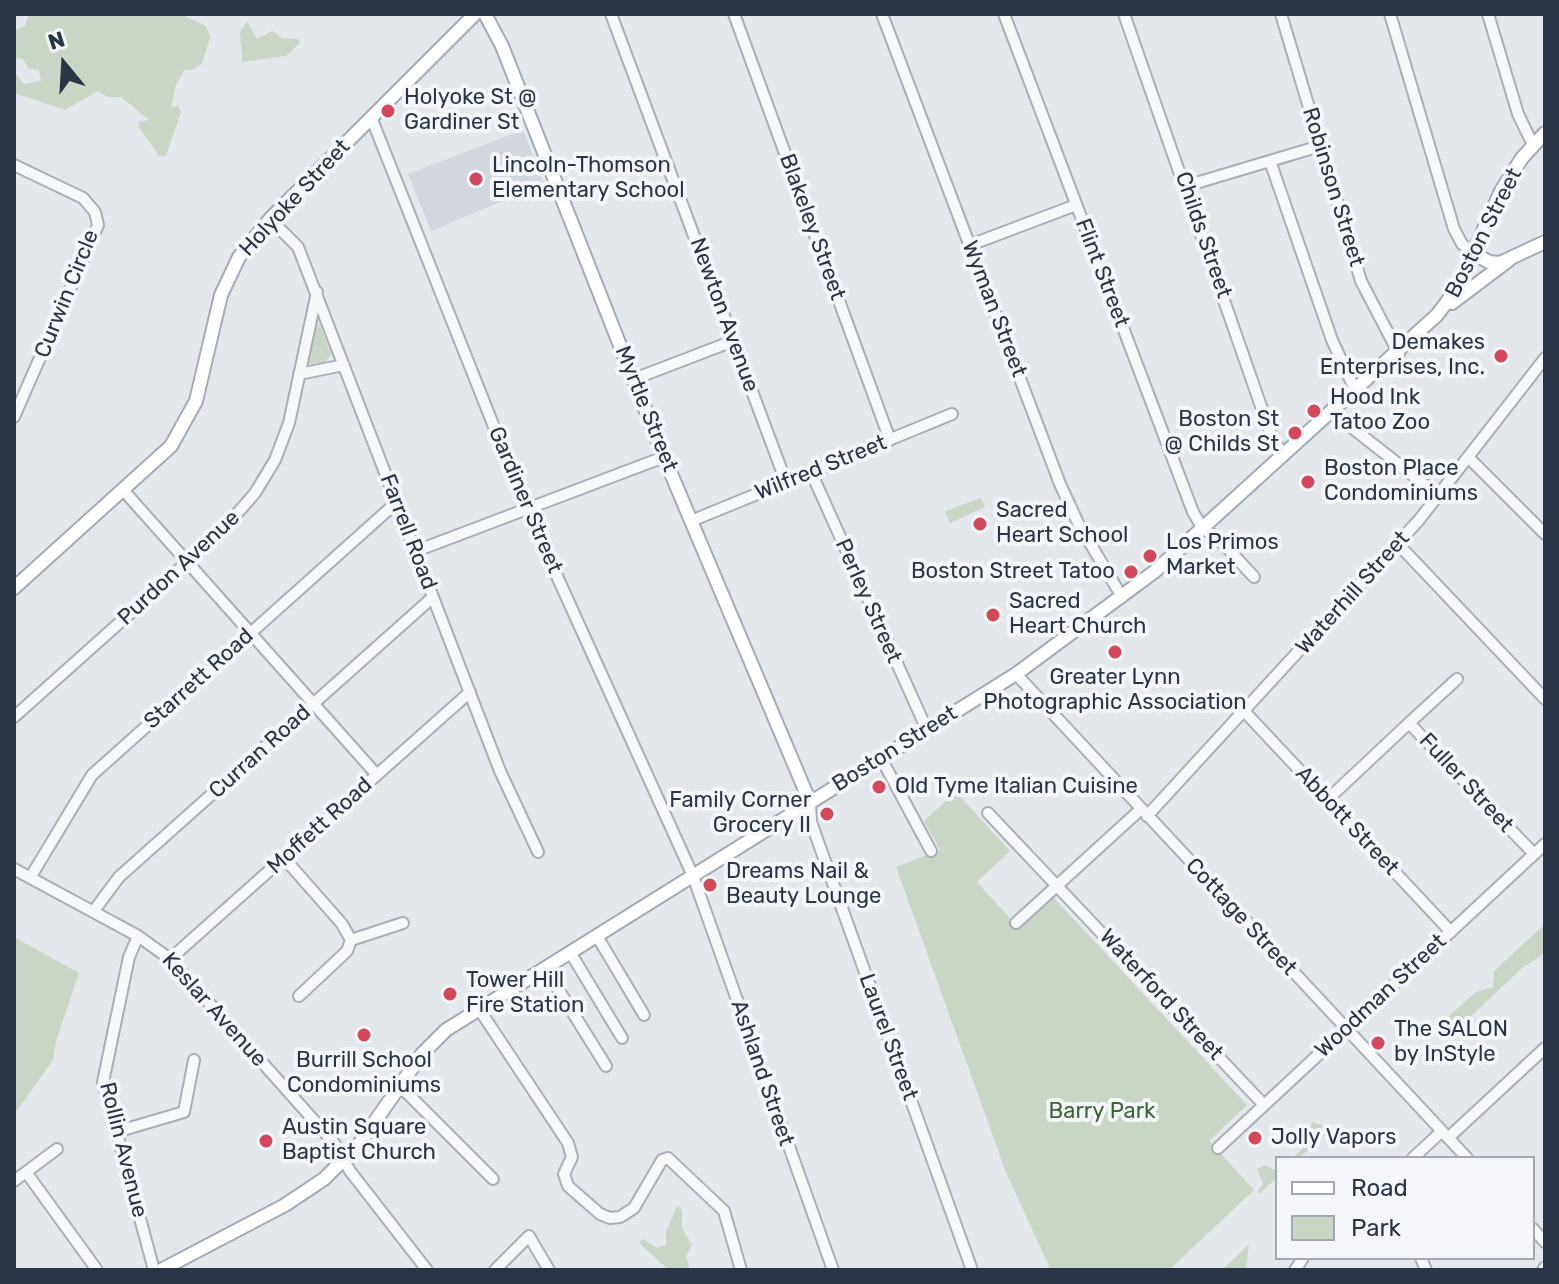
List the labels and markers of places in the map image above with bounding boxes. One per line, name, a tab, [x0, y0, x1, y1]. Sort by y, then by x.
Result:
place label: Holyoke St @ Gardiner St	[404, 85, 537, 136]
marker: Holyoke St @ Gardiner St	[379, 102, 397, 120]
place label: Lincoln-Thomson Elementary School	[492, 153, 685, 204]
marker: Lincoln-Thomson Elementary School	[467, 170, 485, 188]
place label: Demakes Enterprises, Inc.	[1320, 330, 1485, 382]
marker: Demakes Enterprises, Inc.	[1492, 347, 1510, 365]
place label: Hood Ink Tatoo Zoo	[1330, 385, 1430, 436]
marker: Hood Ink Tatoo Zoo	[1305, 402, 1323, 420]
place label: Boston St @ Childs St	[1165, 407, 1279, 458]
marker: Boston St @ Childs St	[1286, 424, 1304, 442]
place label: Boston Place Condominiums	[1324, 456, 1478, 508]
marker: Boston Place Condominiums	[1299, 473, 1317, 491]
place label: Sacred Heart School	[996, 498, 1128, 550]
marker: Sacred Heart School	[971, 515, 989, 533]
place label: Los Primos Market	[1166, 530, 1279, 582]
marker: Los Primos Market	[1141, 547, 1159, 565]
place label: Boston Street Tatoo	[911, 559, 1115, 585]
marker: Boston Street Tatoo	[1122, 563, 1140, 581]
place label: Sacred Heart Church	[1009, 589, 1147, 640]
marker: Sacred Heart Church	[984, 606, 1002, 624]
marker: Greater Lynn Photographic Association	[1106, 643, 1124, 661]
place label: Greater Lynn Photographic Association	[983, 665, 1247, 716]
place label: Old Tyme Italian Cuisine	[895, 774, 1138, 800]
marker: Old Tyme Italian Cuisine	[870, 778, 888, 796]
place label: Family Corner Grocery II	[669, 788, 811, 840]
marker: Family Corner Grocery II	[818, 805, 836, 823]
place label: Dreams Nail & Beauty Lounge	[726, 859, 881, 910]
marker: Dreams Nail & Beauty Lounge	[701, 876, 719, 894]
place label: Tower Hill Fire Station	[466, 968, 584, 1020]
marker: Tower Hill Fire Station	[441, 985, 459, 1003]
place label: The SALON by InStyle	[1394, 1017, 1508, 1068]
marker: Burrill School Condominiums	[355, 1026, 373, 1044]
marker: The SALON by InStyle	[1369, 1034, 1387, 1052]
place label: Burrill School Condominiums	[287, 1048, 441, 1100]
place label: Austin Square Baptist Church	[282, 1115, 436, 1166]
place label: Jolly Vapors	[1271, 1125, 1396, 1151]
marker: Jolly Vapors	[1246, 1129, 1264, 1147]
marker: Austin Square Baptist Church	[257, 1132, 275, 1150]

